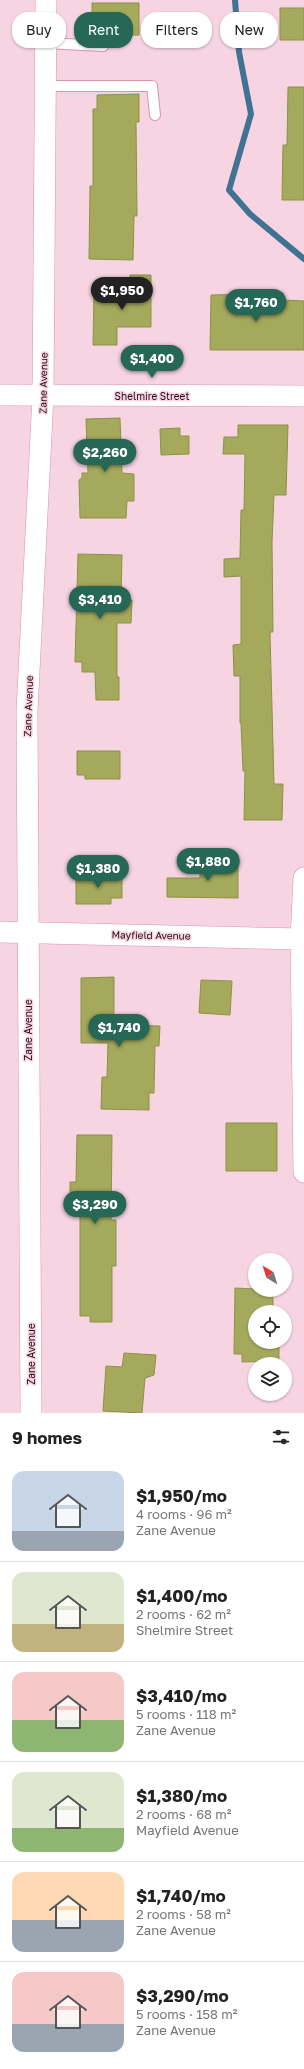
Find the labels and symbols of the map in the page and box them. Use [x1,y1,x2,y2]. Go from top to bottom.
pin: $1,950 [89,277,155,311]
pin: $1,760 [223,289,289,323]
pin: $1,400 [119,345,185,379]
street label: Zane Avenue [36,352,50,414]
street label: Shelmire Street [115,390,189,402]
pin: $2,260 [72,439,138,473]
pin: $3,410 [67,586,133,620]
street label: Zane Avenue [21,675,35,737]
pin: $1,880 [175,848,241,882]
pin: $1,380 [65,855,131,889]
street label: Mayfield Avenue [111,928,191,942]
street label: Zane Avenue [22,999,34,1061]
pin: $1,740 [86,1014,152,1048]
pin: $3,290 [62,1191,128,1225]
north arrow [248,1253,292,1297]
street label: Zane Avenue [25,1323,37,1385]

